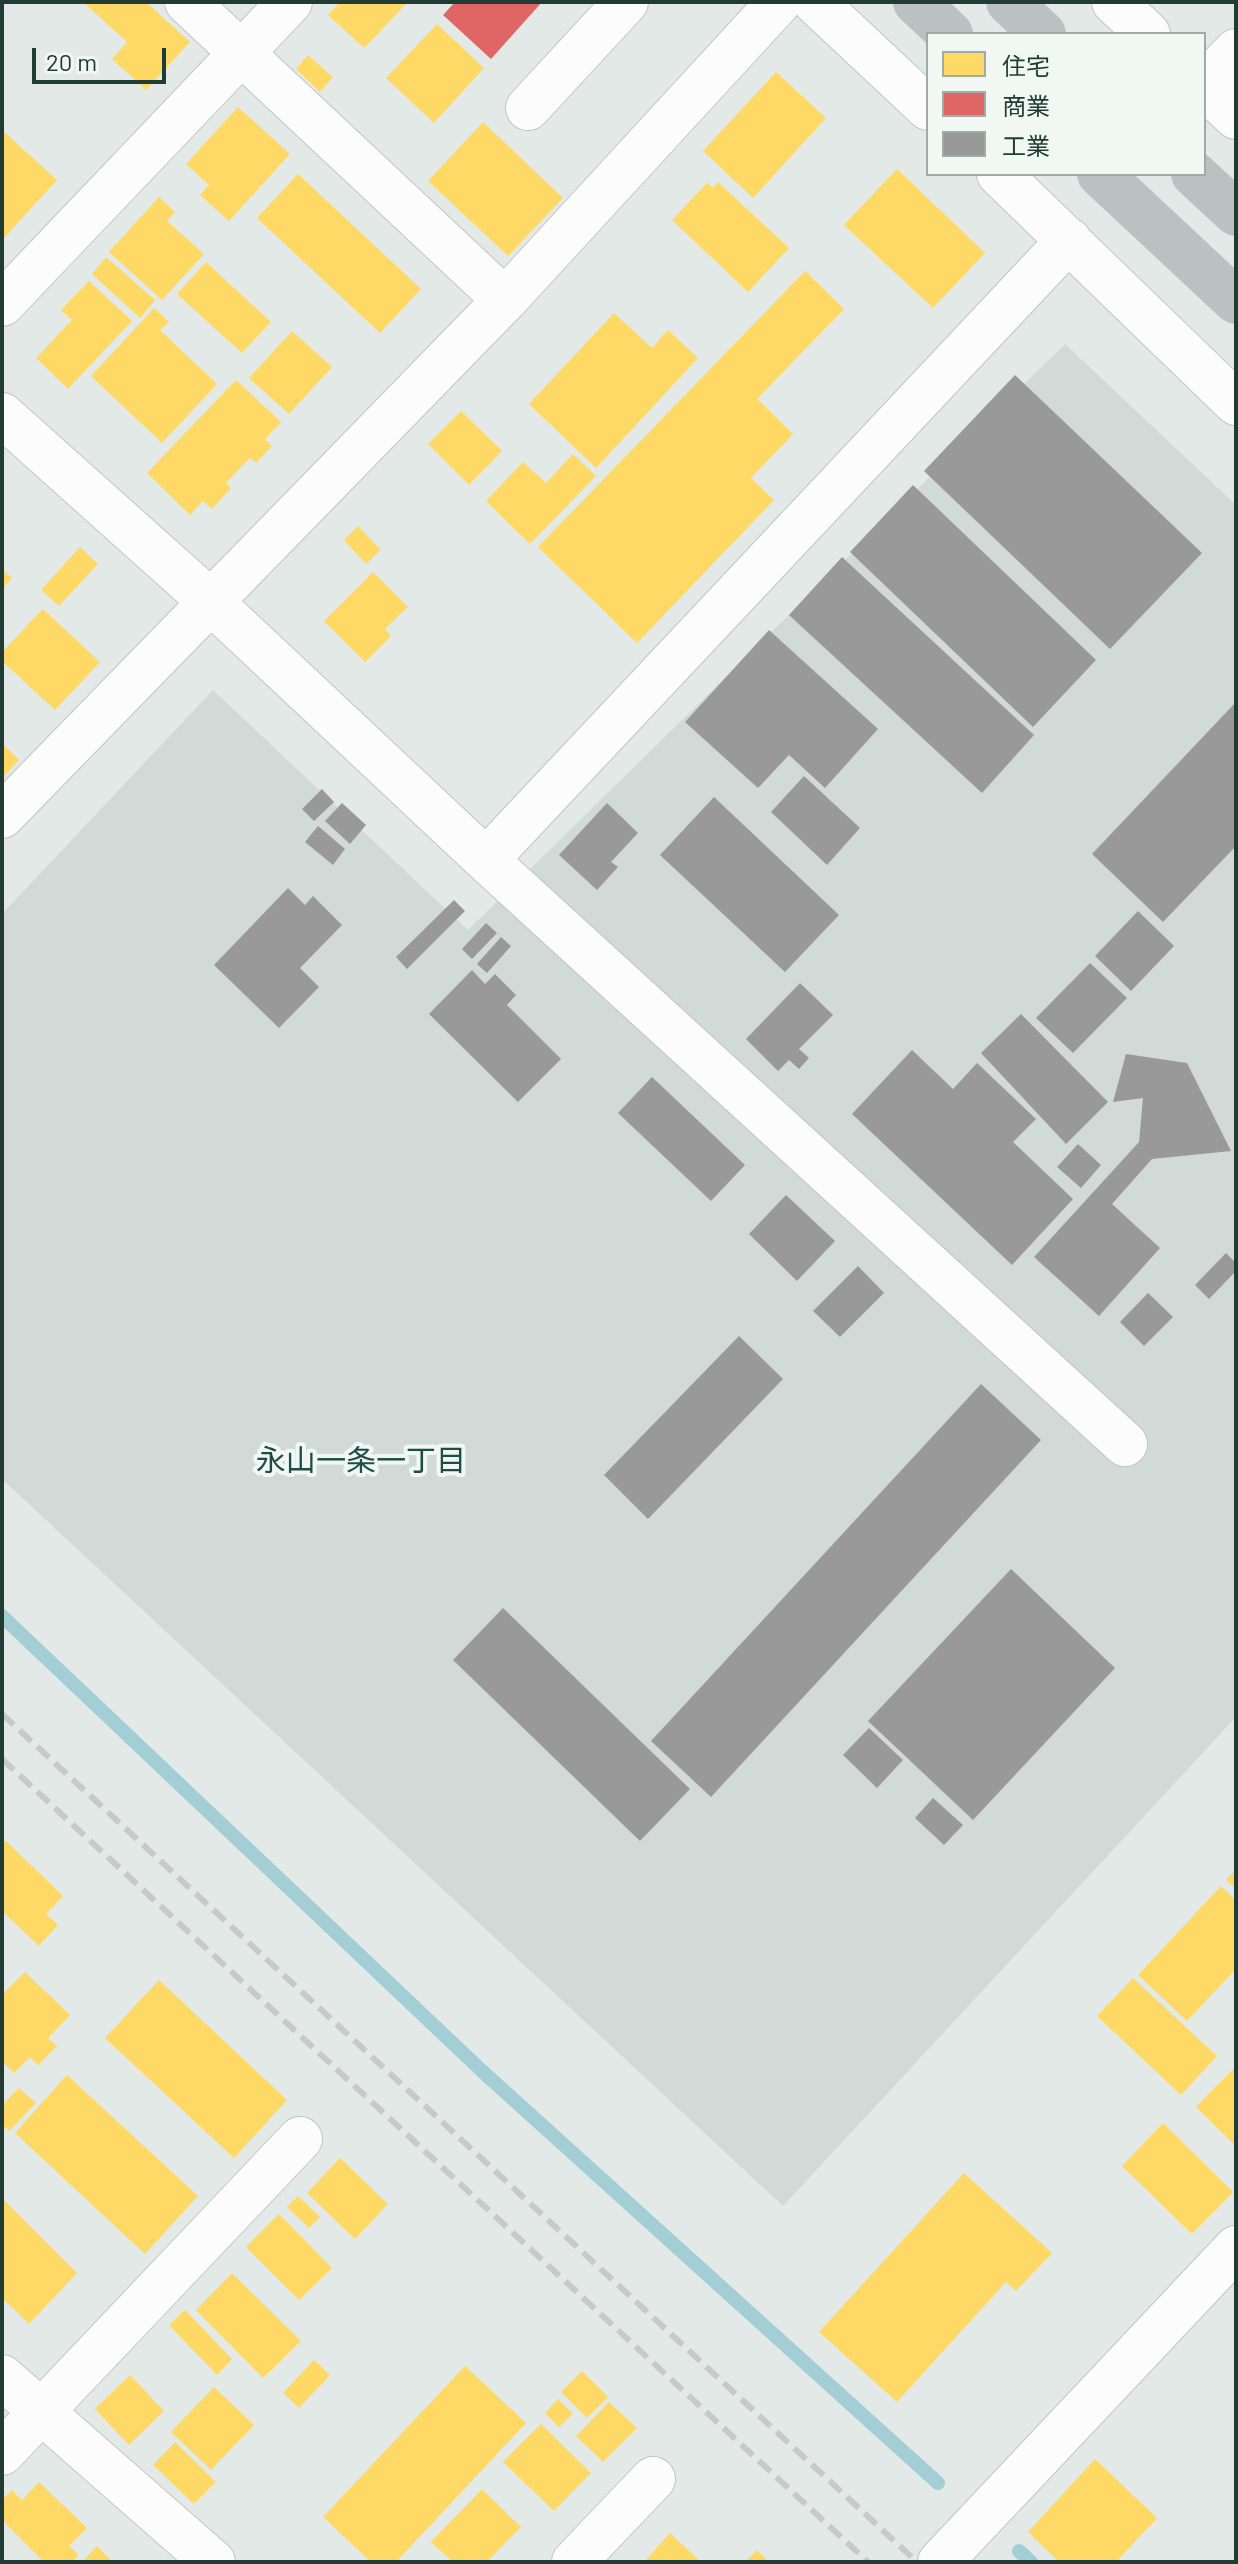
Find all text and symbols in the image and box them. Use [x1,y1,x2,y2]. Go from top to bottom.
scale bar [36,32,170,82]
legend [926,32,1206,176]
text: 20 m [46,47,97,76]
text: 住宅 [1002,51,1050,80]
text: 商業 [1002,91,1050,120]
text: 工業 [1002,131,1050,160]
district label: 永山一条一丁目 [256,1443,466,1479]

